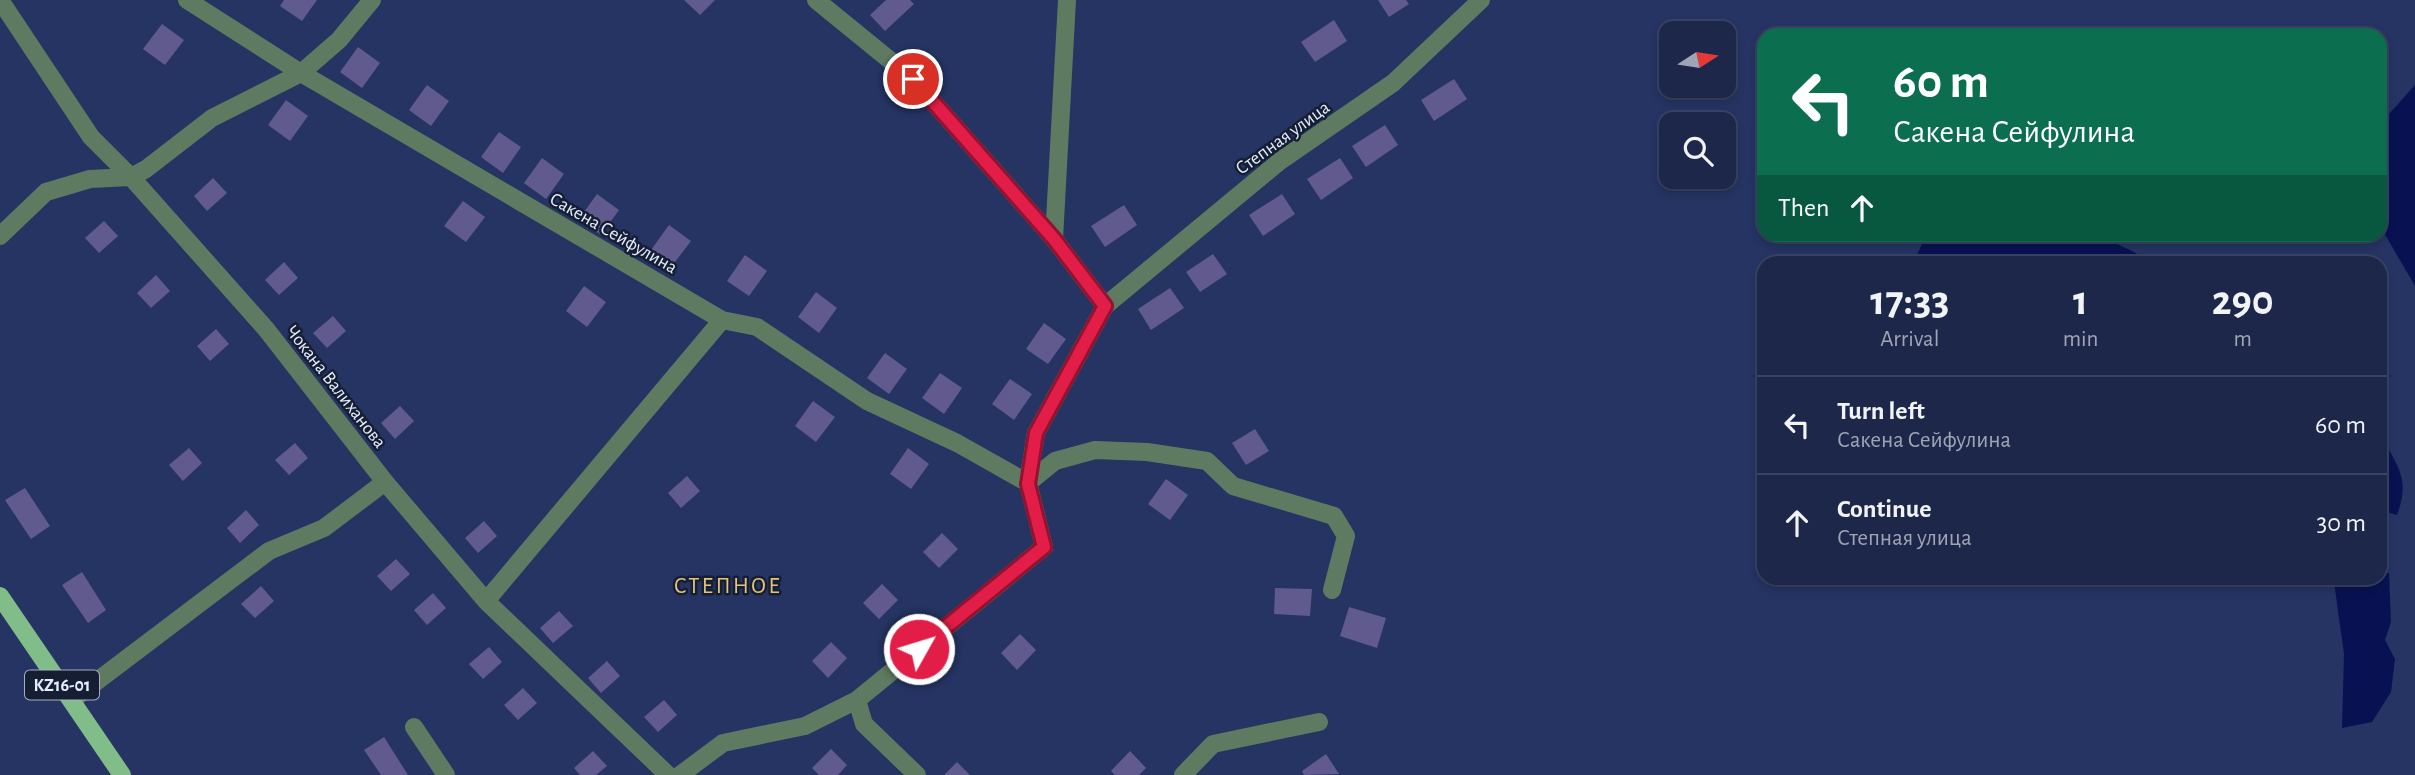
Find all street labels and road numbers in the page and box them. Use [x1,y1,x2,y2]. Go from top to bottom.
street label: Степная улица [1232,98,1334,179]
street label: Сакена Сейфулина [546,189,680,278]
street label: Чокана Валиханова [282,322,390,452]
road number: KZ16-01 [25,670,99,700]

